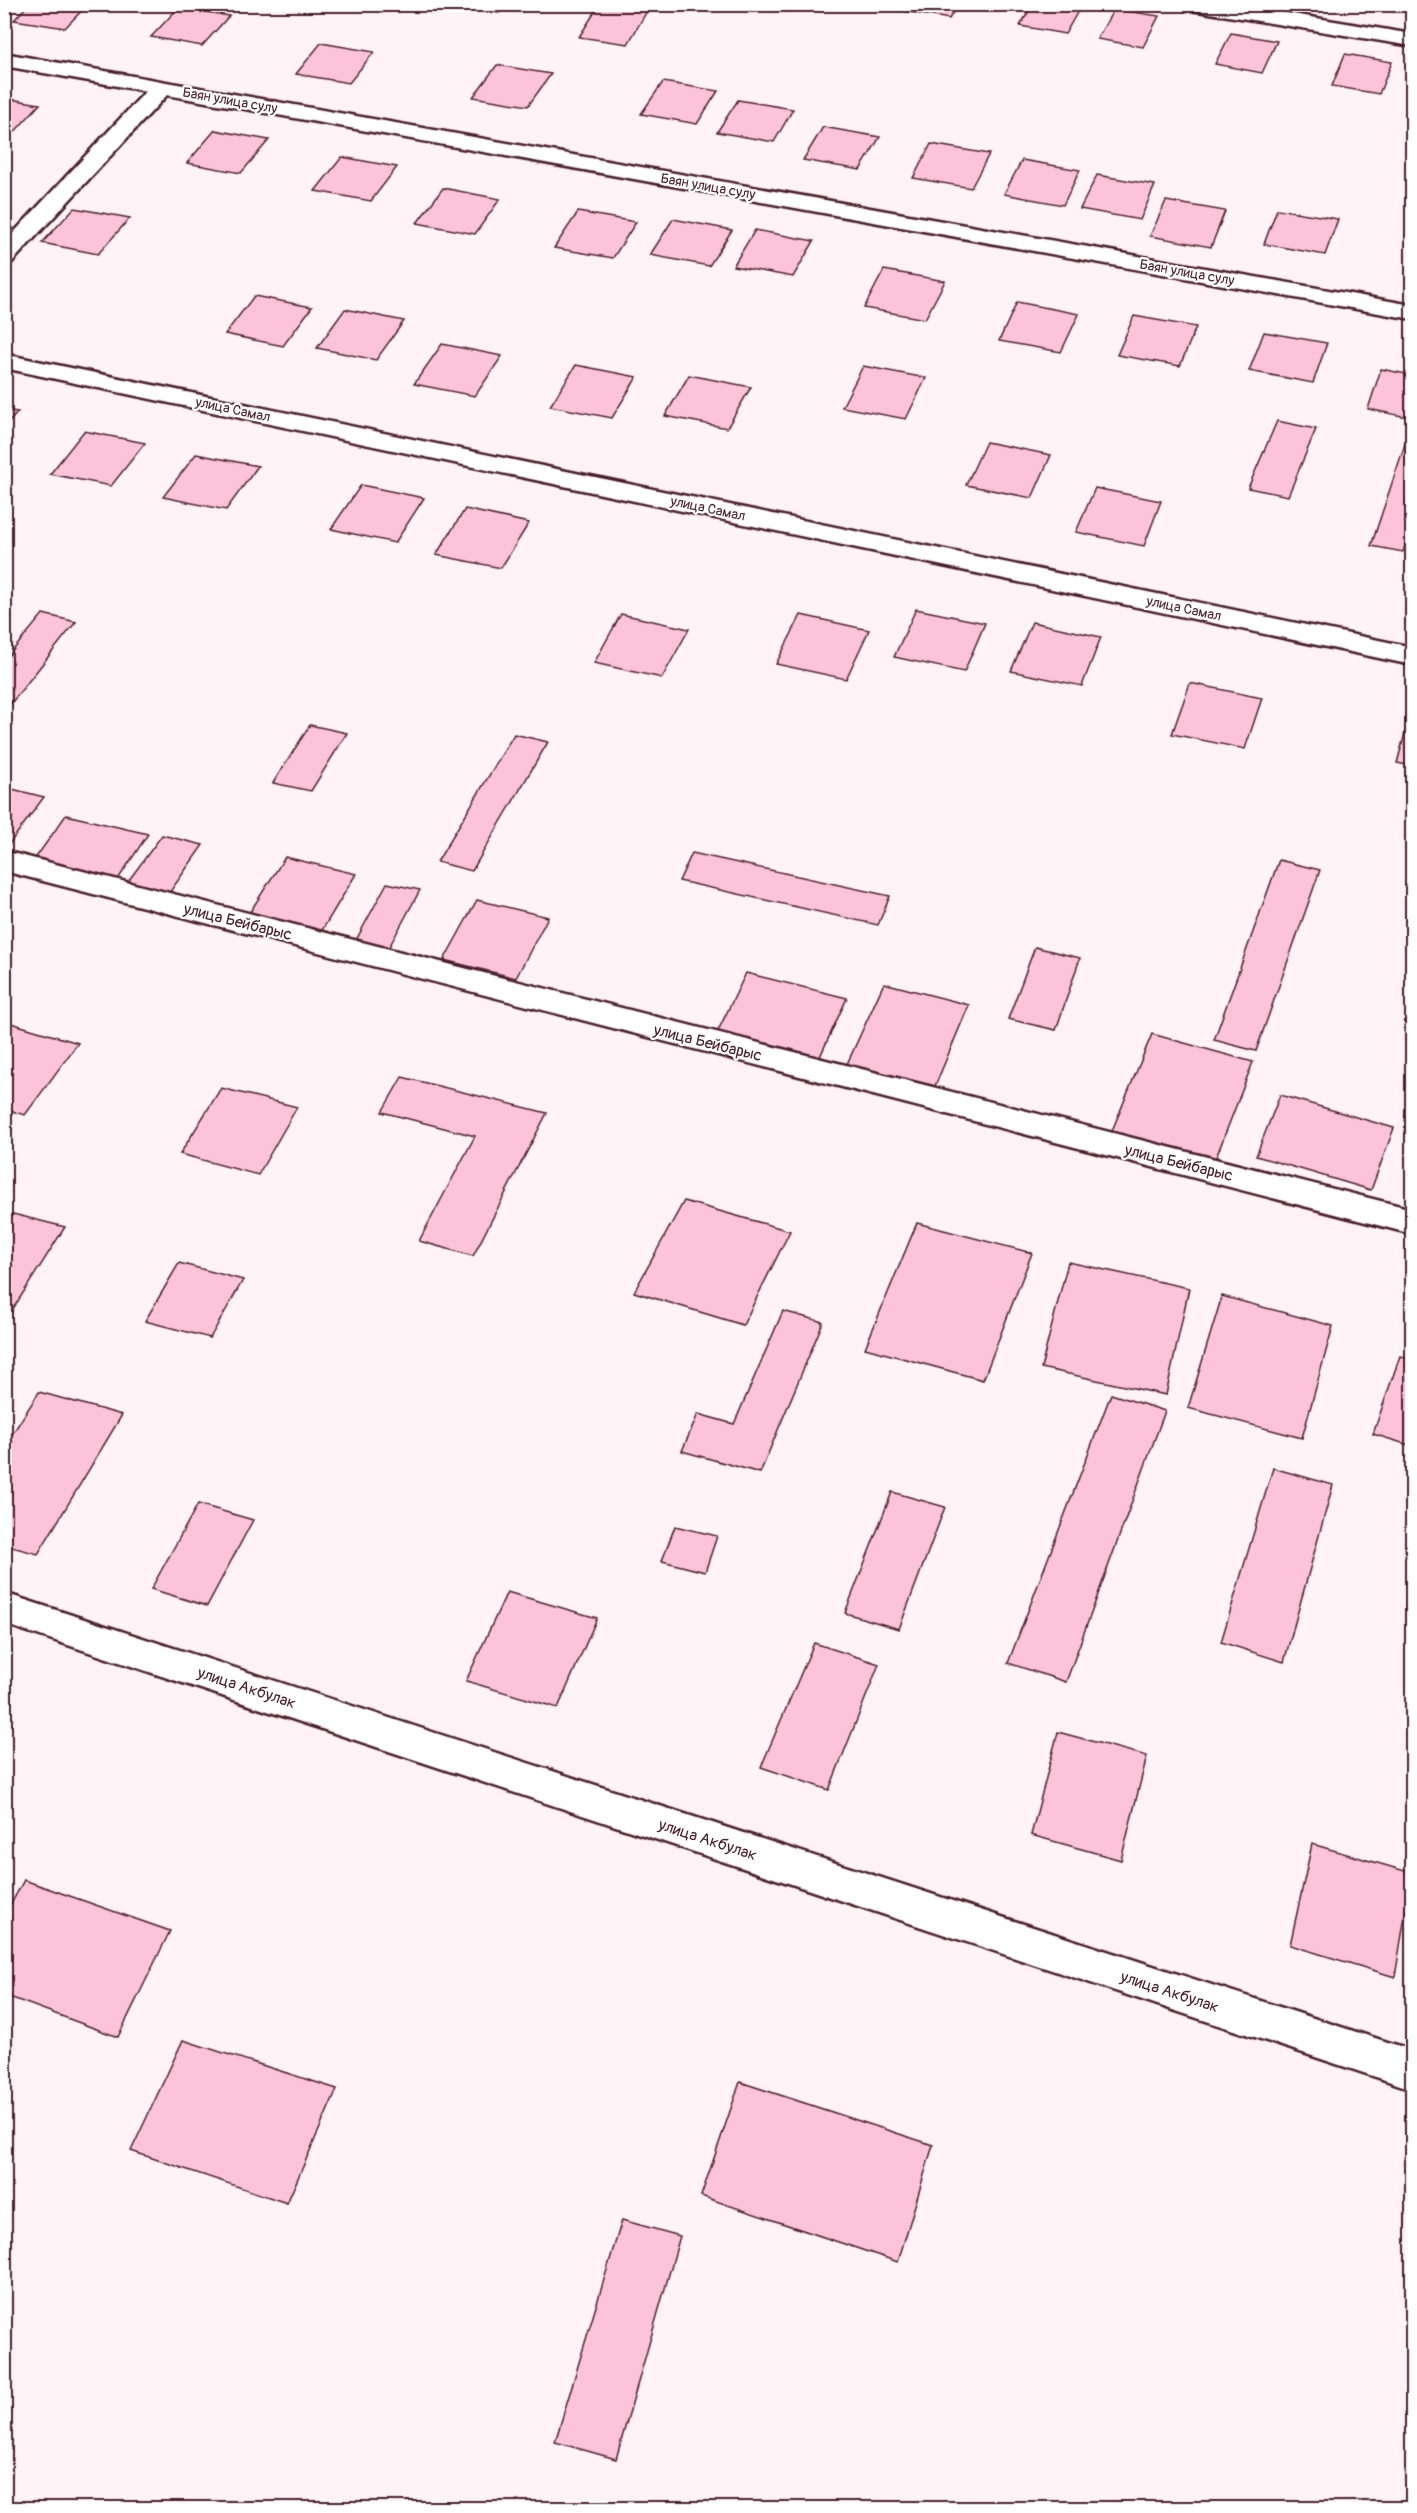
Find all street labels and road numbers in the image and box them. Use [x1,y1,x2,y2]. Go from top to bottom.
street label: Баян улица сулу [181,84,279,117]
street label: Баян улица сулу [659,170,757,203]
street label: Баян улица сулу [1138,256,1236,289]
street label: улица Самал [193,393,272,426]
street label: улица Самал [668,492,747,525]
street label: улица Самал [1144,592,1223,625]
street label: улица Бейбарыс [180,899,294,945]
street label: улица Бейбарыс [650,1020,764,1066]
street label: улица Бейбарыс [1121,1140,1235,1186]
street label: улица Акбулак [194,1662,298,1713]
street label: улица Акбулак [655,1814,759,1865]
street label: улица Акбулак [1117,1966,1221,2017]

